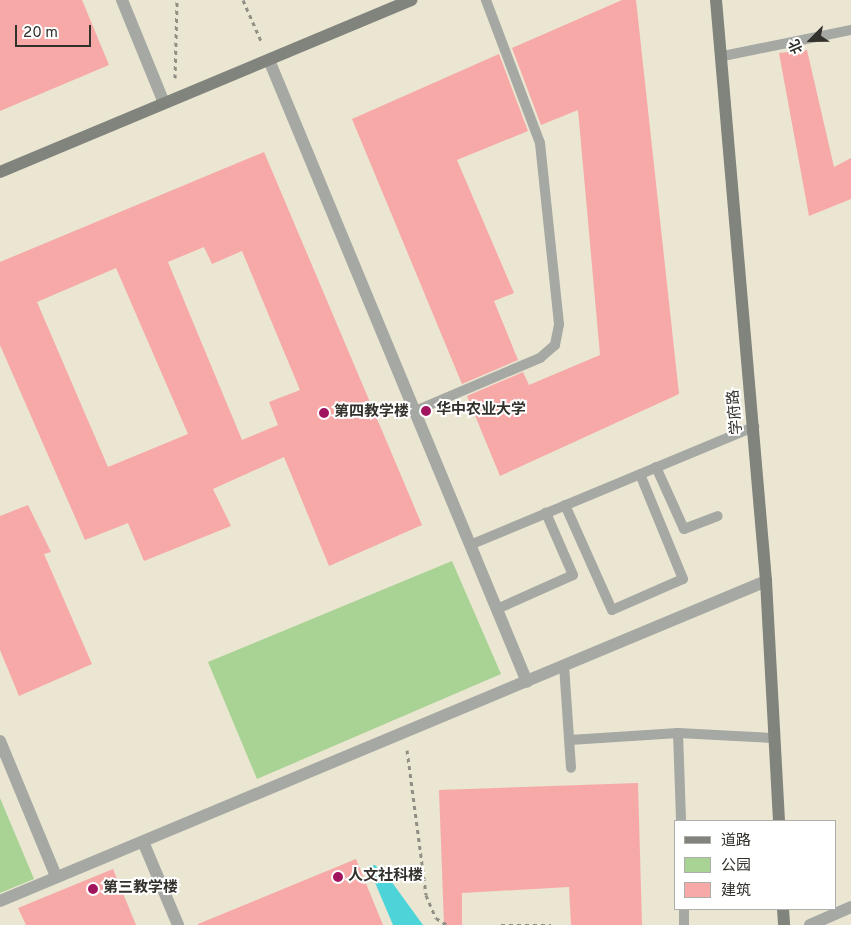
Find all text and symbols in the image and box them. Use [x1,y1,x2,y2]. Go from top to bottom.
scale bar [18,15,94,47]
north arrow [786,15,836,65]
text: 20 m [23,24,58,43]
text: 北 [786,36,807,56]
street label: 学府路 [725,389,747,435]
place label: 华中农业大学 [436,402,526,420]
place label: 第四教学楼 [334,404,409,422]
marker: 华中农业大学 [420,405,432,417]
marker: 第四教学楼 [318,407,330,419]
legend [674,820,836,910]
text: 道路 [721,832,751,851]
text: 公园 [721,857,751,876]
place label: 人文社科楼 [348,868,423,886]
marker: 人文社科楼 [332,871,344,883]
place label: 第三教学楼 [103,880,178,898]
text: 建筑 [721,882,751,901]
marker: 第三教学楼 [87,883,99,895]

